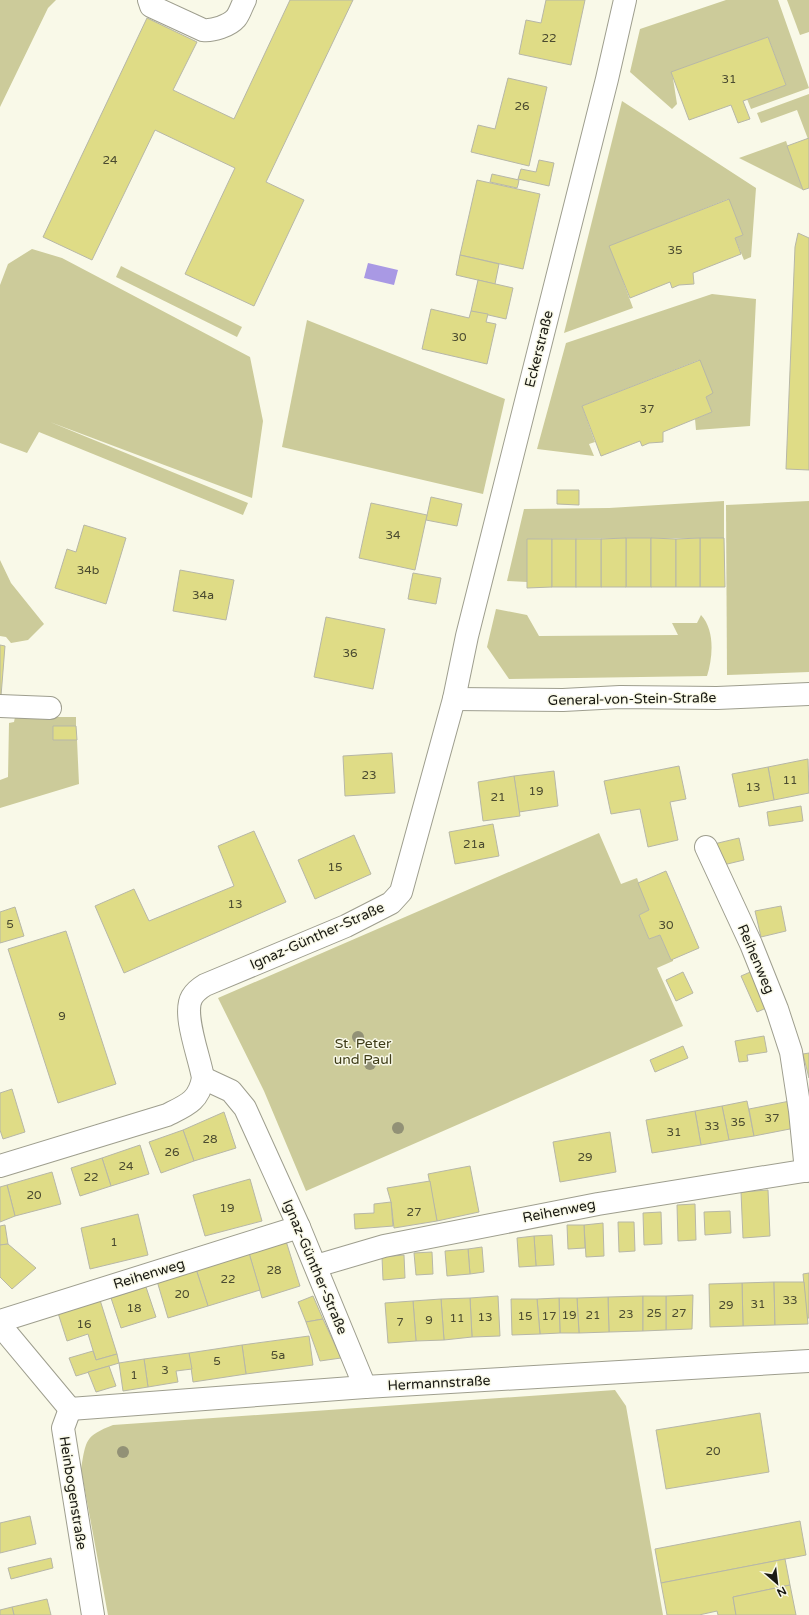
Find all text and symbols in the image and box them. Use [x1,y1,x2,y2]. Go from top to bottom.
house number: 22 [541,31,557,45]
house number: 31 [721,72,737,86]
house number: 26 [514,99,530,113]
house number: 24 [102,153,118,167]
house number: 35 [667,243,683,257]
street label: Eckerstraße [521,309,557,389]
house number: 30 [451,330,467,344]
house number: 37 [639,402,655,416]
house number: 34 [385,528,401,542]
house number: 34b [77,563,99,577]
house number: 34a [192,588,214,602]
house number: 36 [342,646,358,660]
street label: General-von-Stein-Straße [548,689,716,709]
house number: 23 [361,768,377,782]
house number: 11 [782,773,798,787]
house number: 13 [745,780,761,794]
house number: 19 [528,784,544,798]
house number: 21 [490,790,506,804]
house number: 21a [463,837,485,851]
house number: 15 [327,860,343,874]
house number: 13 [227,897,243,911]
street label: Ignaz-Günther-Straße [247,899,387,973]
house number: 5 [6,917,14,931]
house number: 30 [658,918,674,932]
street label: Reihenweg [734,922,778,996]
house number: 9 [58,1009,66,1023]
park label: St. Peter und Paul [334,1035,392,1068]
house number: 37 [764,1111,780,1125]
house number: 35 [730,1115,746,1129]
house number: 33 [704,1119,720,1133]
house number: 31 [666,1125,682,1139]
house number: 28 [202,1132,218,1146]
house number: 26 [164,1145,180,1159]
house number: 29 [577,1150,593,1164]
house number: 24 [118,1159,134,1173]
house number: 22 [83,1170,99,1184]
house number: 20 [26,1188,42,1202]
street label: Reihenweg [521,1196,597,1226]
street label: Ignaz-Günther-Straße [279,1197,351,1337]
house number: 19 [219,1201,235,1215]
house number: 27 [406,1205,422,1219]
house number: 1 [110,1235,118,1249]
street label: Reihenweg [111,1255,187,1293]
house number: 28 [266,1263,282,1277]
house number: 22 [220,1272,236,1286]
house number: 20 [174,1287,190,1301]
house number: 33 [782,1293,798,1307]
house number: 31 [750,1297,766,1311]
house number: 29 [718,1298,734,1312]
house number: 18 [126,1301,142,1315]
house number: 25 [646,1306,662,1320]
house number: 27 [671,1306,687,1320]
house number: 23 [618,1307,634,1321]
house number: 19 [561,1308,577,1322]
house number: 21 [585,1308,601,1322]
house number: 15 [517,1309,533,1323]
house number: 17 [541,1309,557,1323]
house number: 13 [477,1310,493,1324]
house number: 11 [449,1311,465,1325]
house number: 9 [425,1313,433,1327]
house number: 7 [396,1315,404,1329]
house number: 16 [76,1317,92,1331]
house number: 5a [271,1348,285,1362]
house number: 5 [213,1354,221,1368]
house number: 3 [161,1363,169,1377]
house number: 1 [130,1368,138,1382]
street label: Hermannstraße [387,1372,491,1394]
street label: Heinbogenstraße [56,1435,90,1551]
house number: 20 [705,1444,721,1458]
north arrow [757,1563,797,1603]
text: N [775,1584,788,1599]

